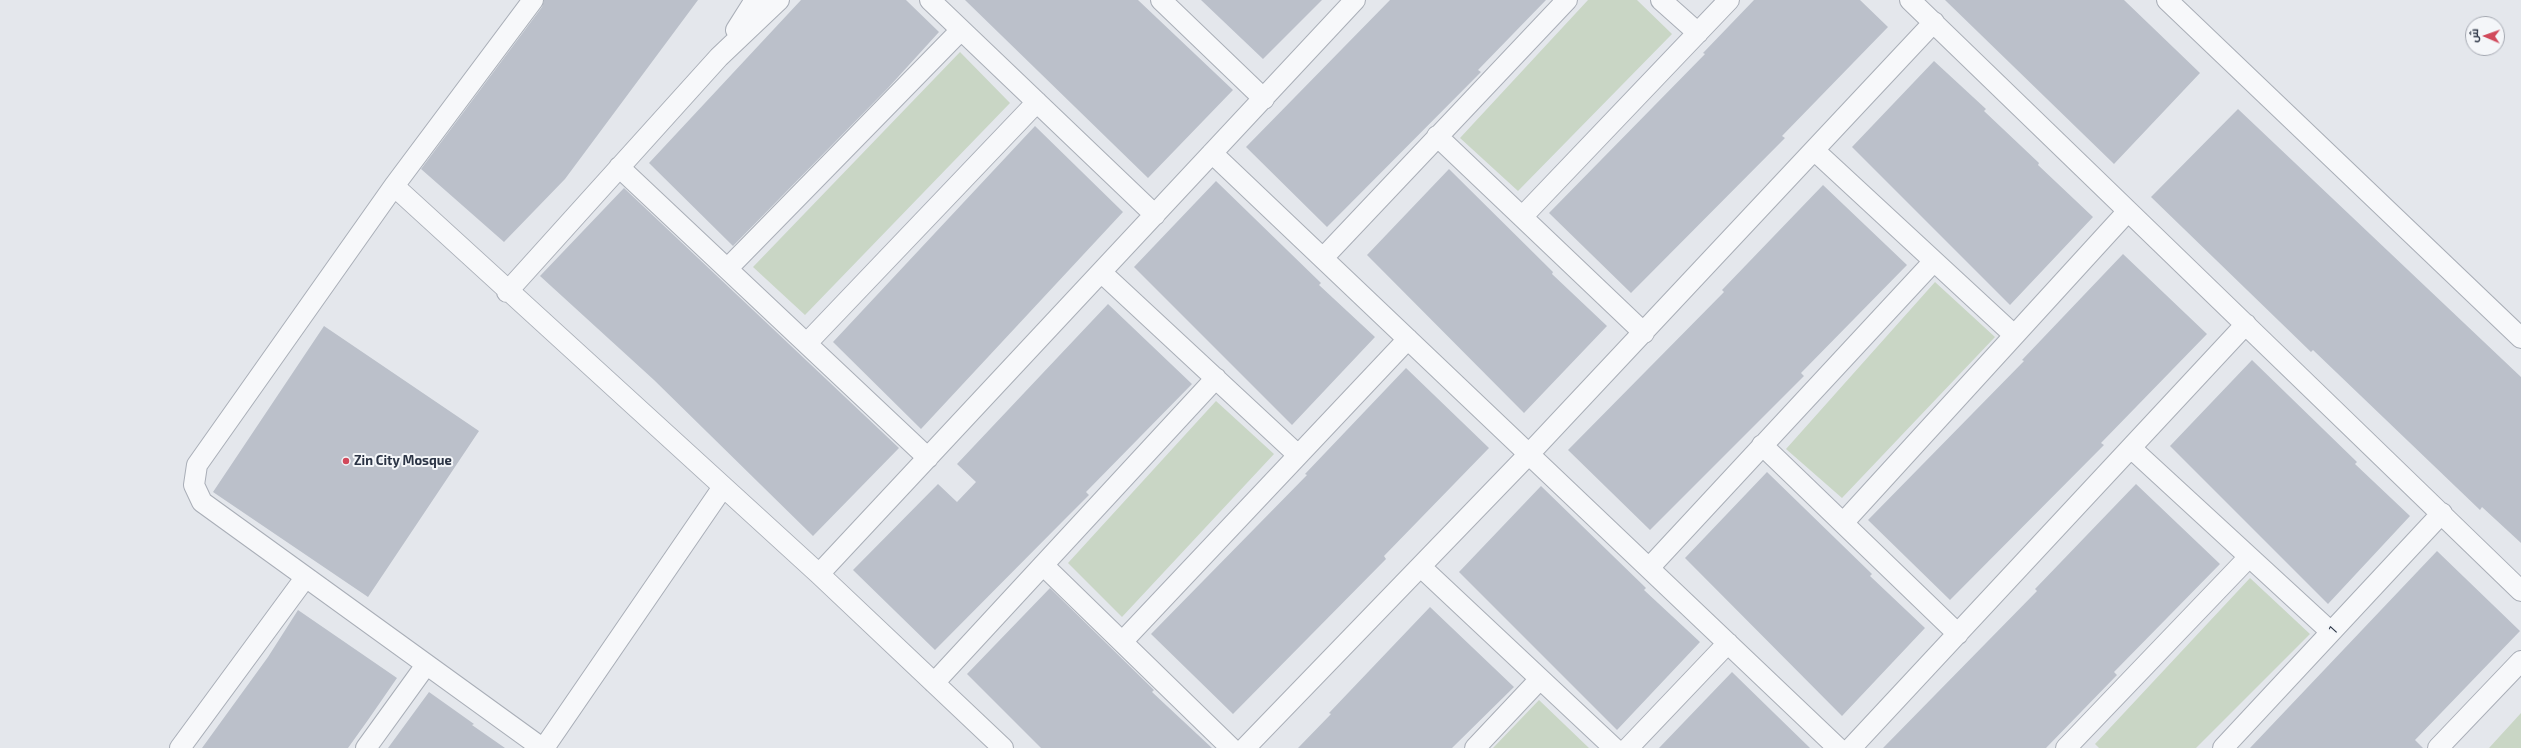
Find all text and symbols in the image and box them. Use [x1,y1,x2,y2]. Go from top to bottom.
north arrow [2465,16,2505,56]
text: ش [2467,28,2480,43]
place label: Zin City Mosque [354,453,452,469]
marker: Zin City Mosque [341,456,351,466]
street label: 1 [2326,623,2340,637]

